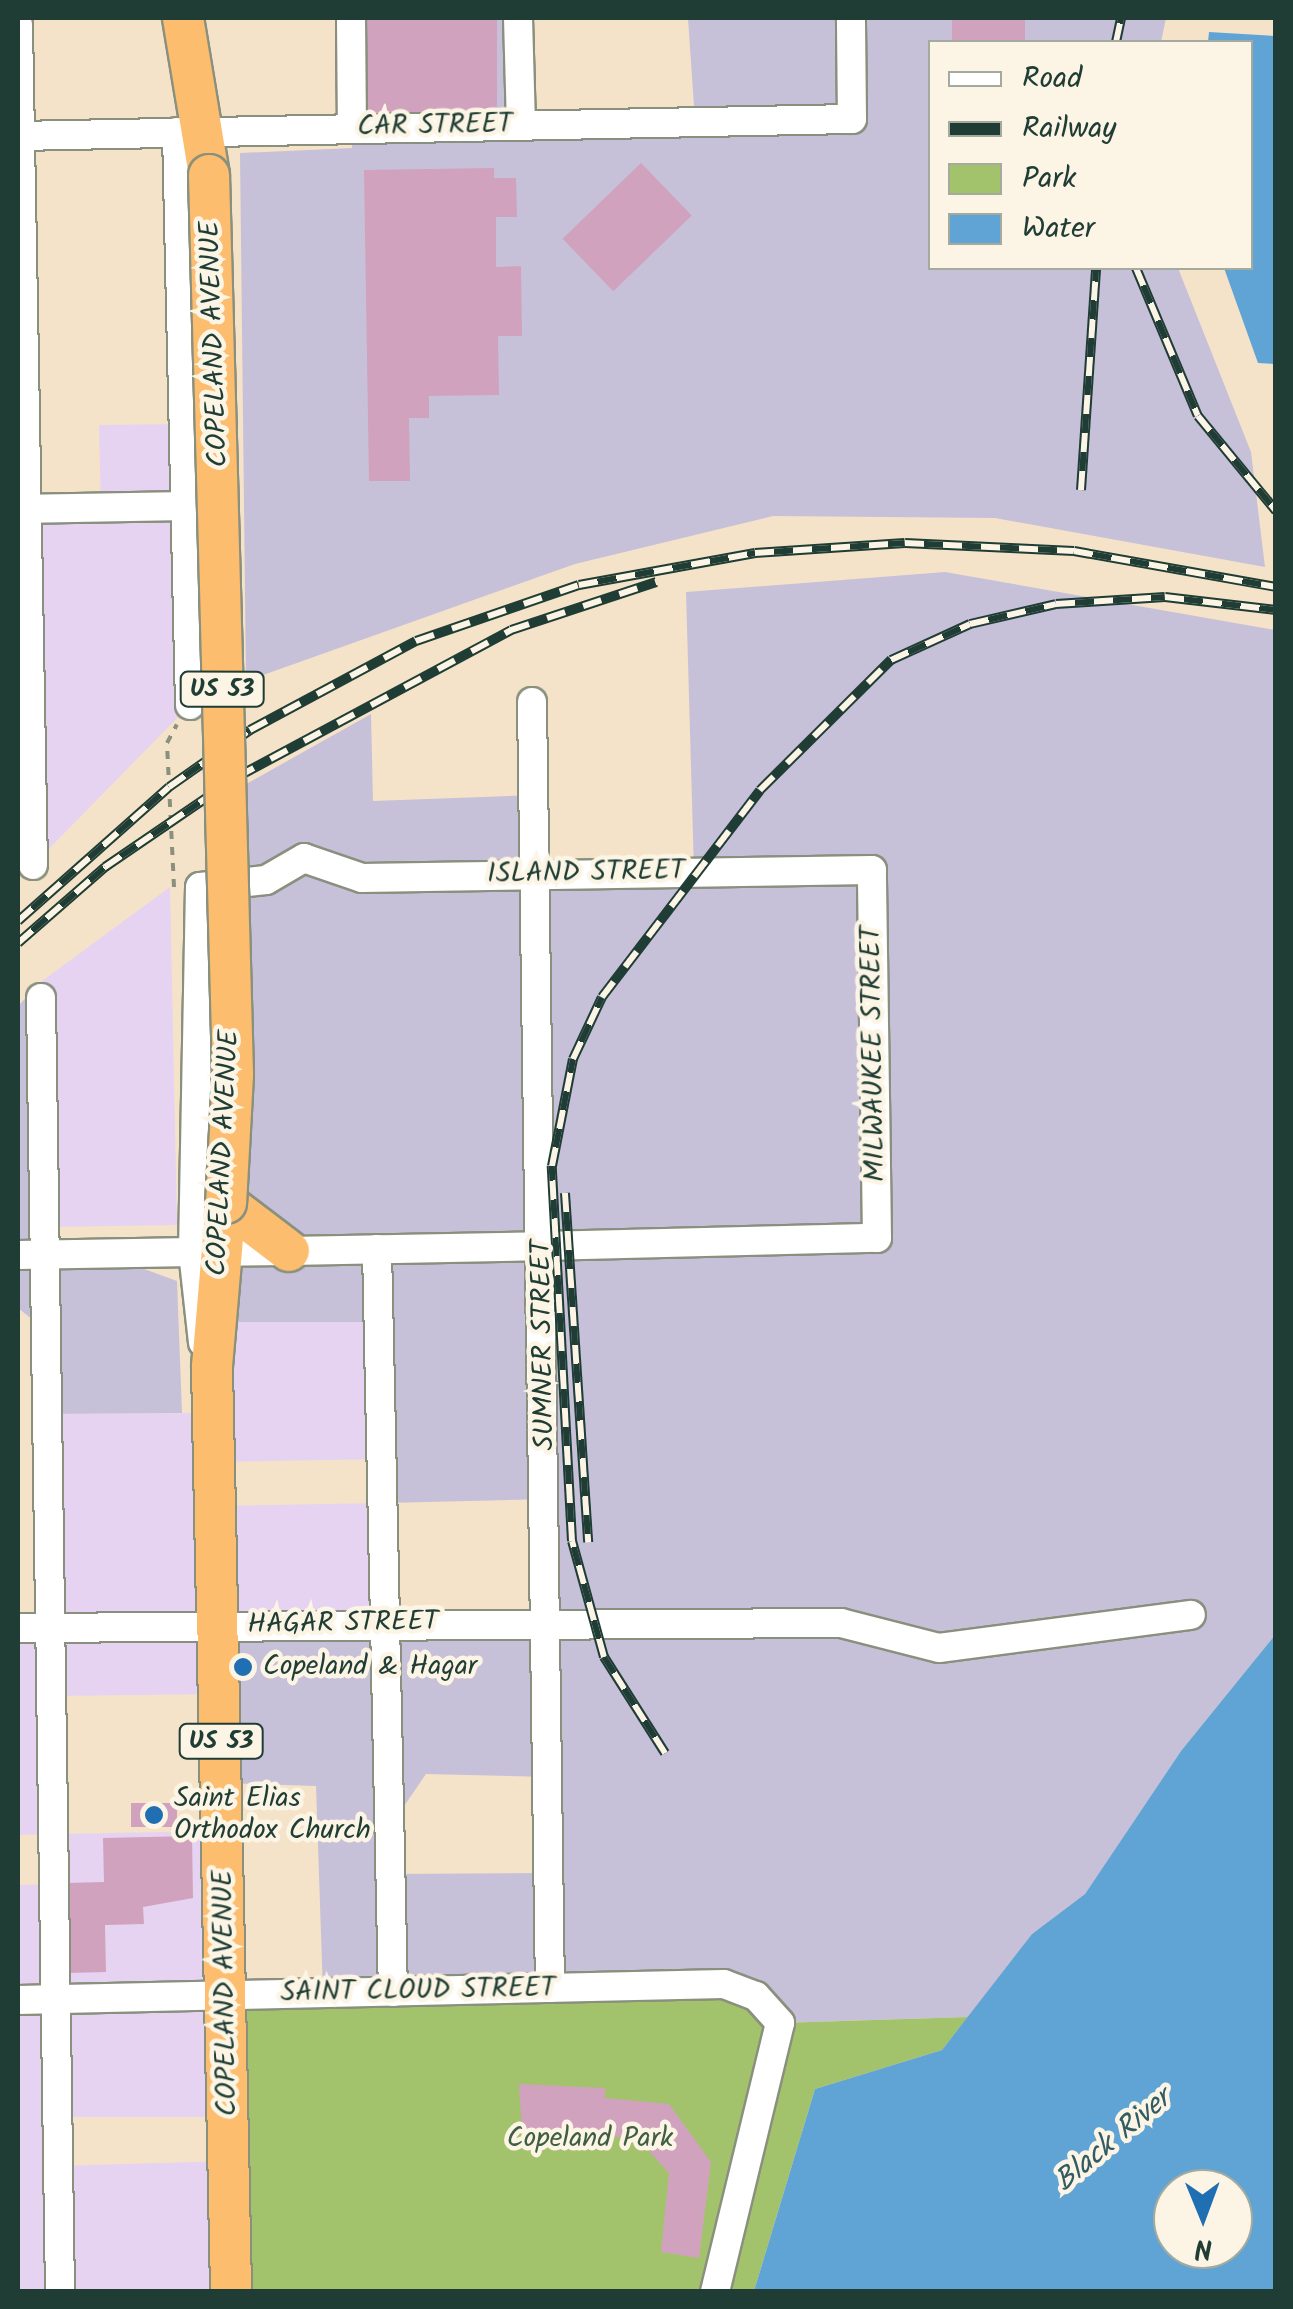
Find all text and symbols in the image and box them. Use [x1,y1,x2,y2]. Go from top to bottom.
legend [928,40,1253,270]
text: Road [1022,55,1082,103]
text: Railway [1022,105,1116,153]
street label: CAR STREET [357,108,513,144]
text: Park [1022,155,1076,203]
text: Water [1022,205,1095,253]
street label: COPELAND AVENUE [194,220,236,468]
road number: US 53 [180,669,264,709]
street label: ISLAND STREET [487,854,685,892]
street label: MILWAUKEE STREET [855,926,893,1182]
street label: COPELAND AVENUE [201,1029,247,1277]
street label: SUMNER STREET [525,1239,563,1451]
street label: HAGAR STREET [247,1606,439,1642]
place label: Copeland & Hagar [263,1650,477,1684]
marker: Copeland & Hagar [232,1656,254,1678]
road number: US 53 [178,1721,264,1761]
place label: Saint Elias Orthodox Church [174,1782,371,1848]
marker: Saint Elias Orthodox Church [143,1804,165,1826]
street label: COPELAND AVENUE [207,1869,245,2117]
street label: SAINT CLOUD STREET [280,1972,556,2010]
water label: Black River [1048,2082,1178,2200]
park label: Copeland Park [507,2122,673,2156]
north arrow [1153,2169,1253,2269]
text: N [1194,2225,1213,2270]

